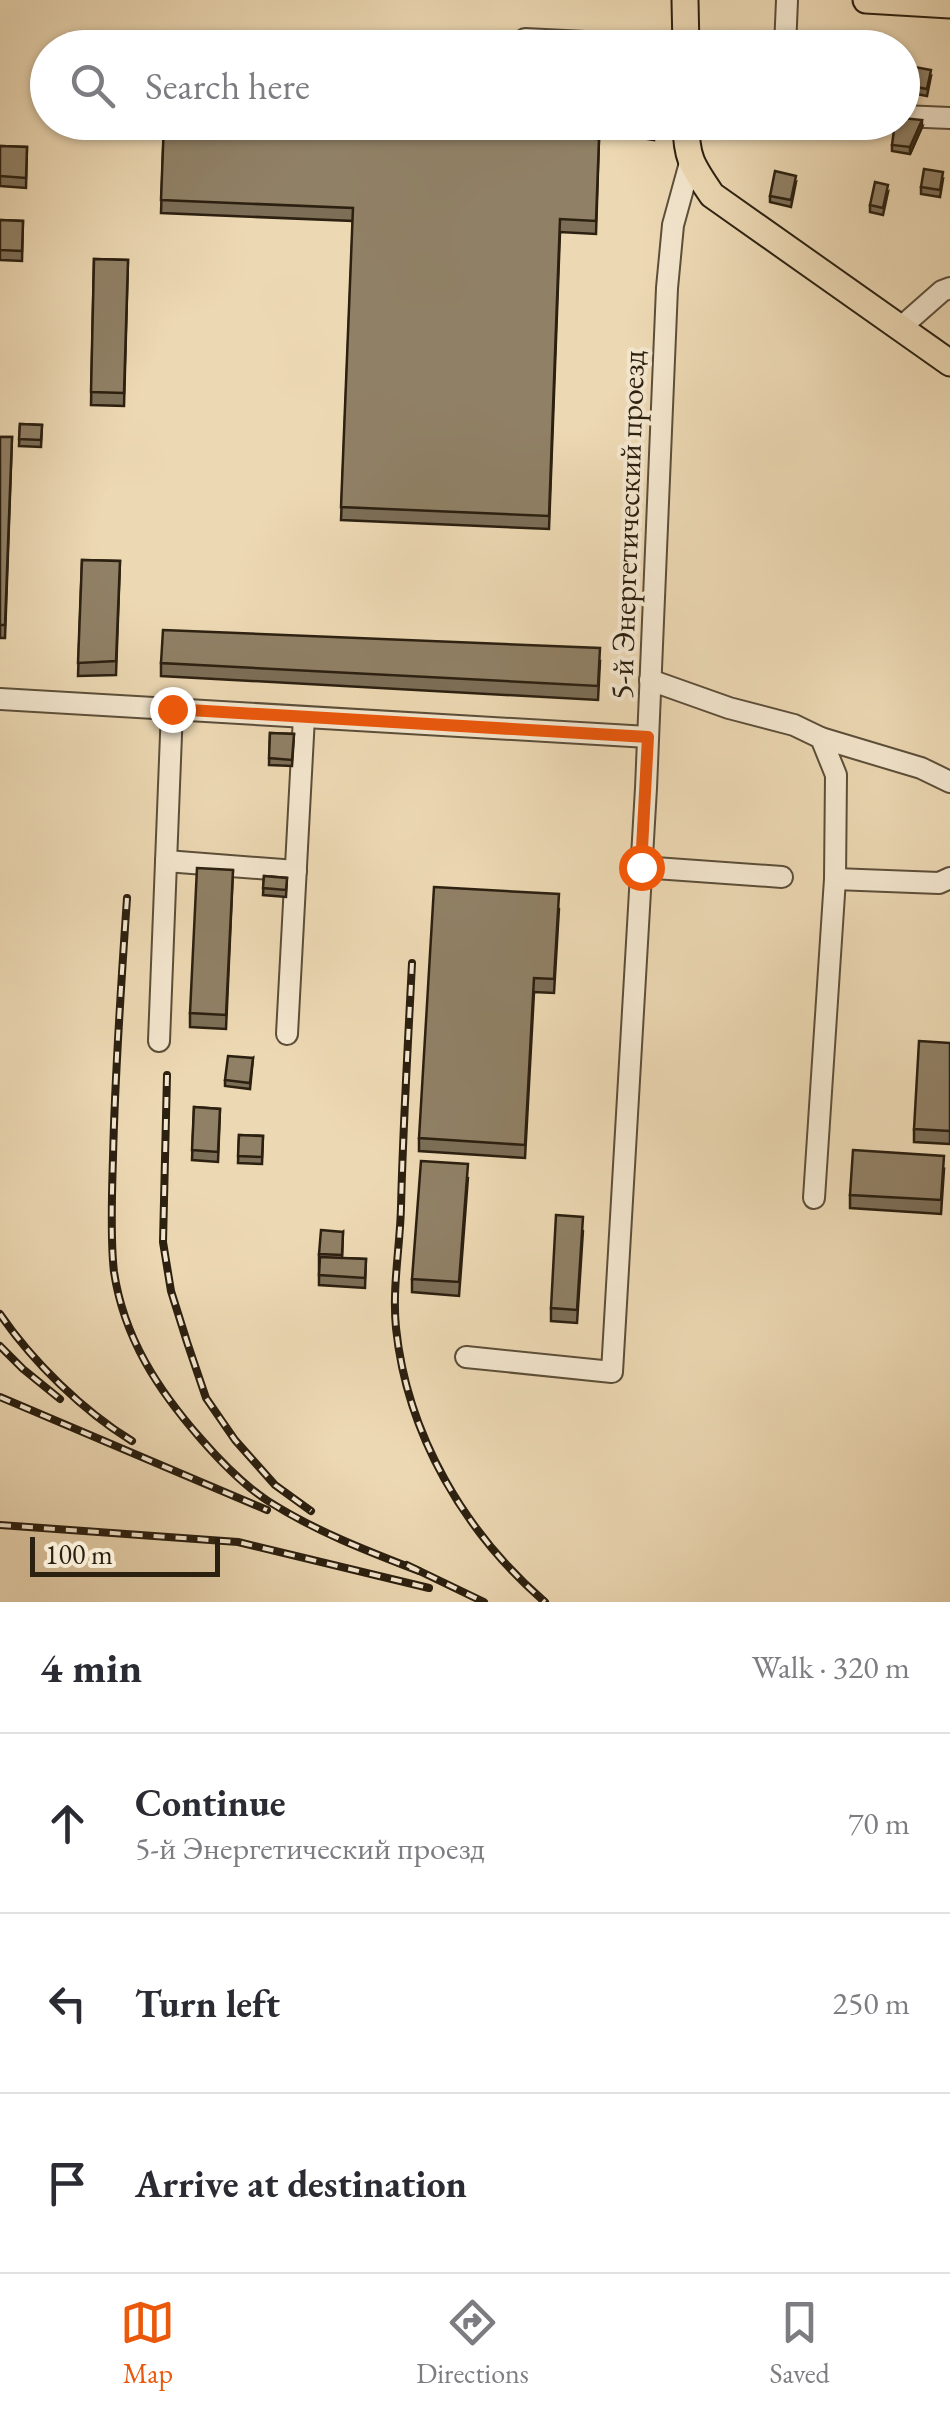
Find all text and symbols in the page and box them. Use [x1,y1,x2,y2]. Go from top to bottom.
search box [30,30,920,140]
icon: search [65,58,120,113]
text: Search here [145,61,310,110]
street label: 5-й Энергетический проезд [600,349,654,700]
route end [150,687,196,733]
route start [619,845,665,891]
scale bar [30,1532,220,1576]
text: 100 m [45,1536,113,1572]
text: 4 min [40,1640,142,1695]
text: Walk · 320 m [752,1646,910,1688]
text: Continue [135,1778,286,1827]
icon: ahead [40,1796,95,1851]
text: 70 m [848,1802,910,1844]
text: 5-й Энергетический проезд [135,1827,485,1869]
icon: left [40,1976,95,2031]
text: Turn left [135,1979,280,2028]
text: 250 m [833,1982,910,2024]
icon: arrive [40,2156,95,2211]
text: Arrive at destination [135,2159,467,2208]
tab: Map [120,2295,175,2391]
tab: Directions [416,2295,529,2391]
tab: Saved [770,2295,830,2391]

